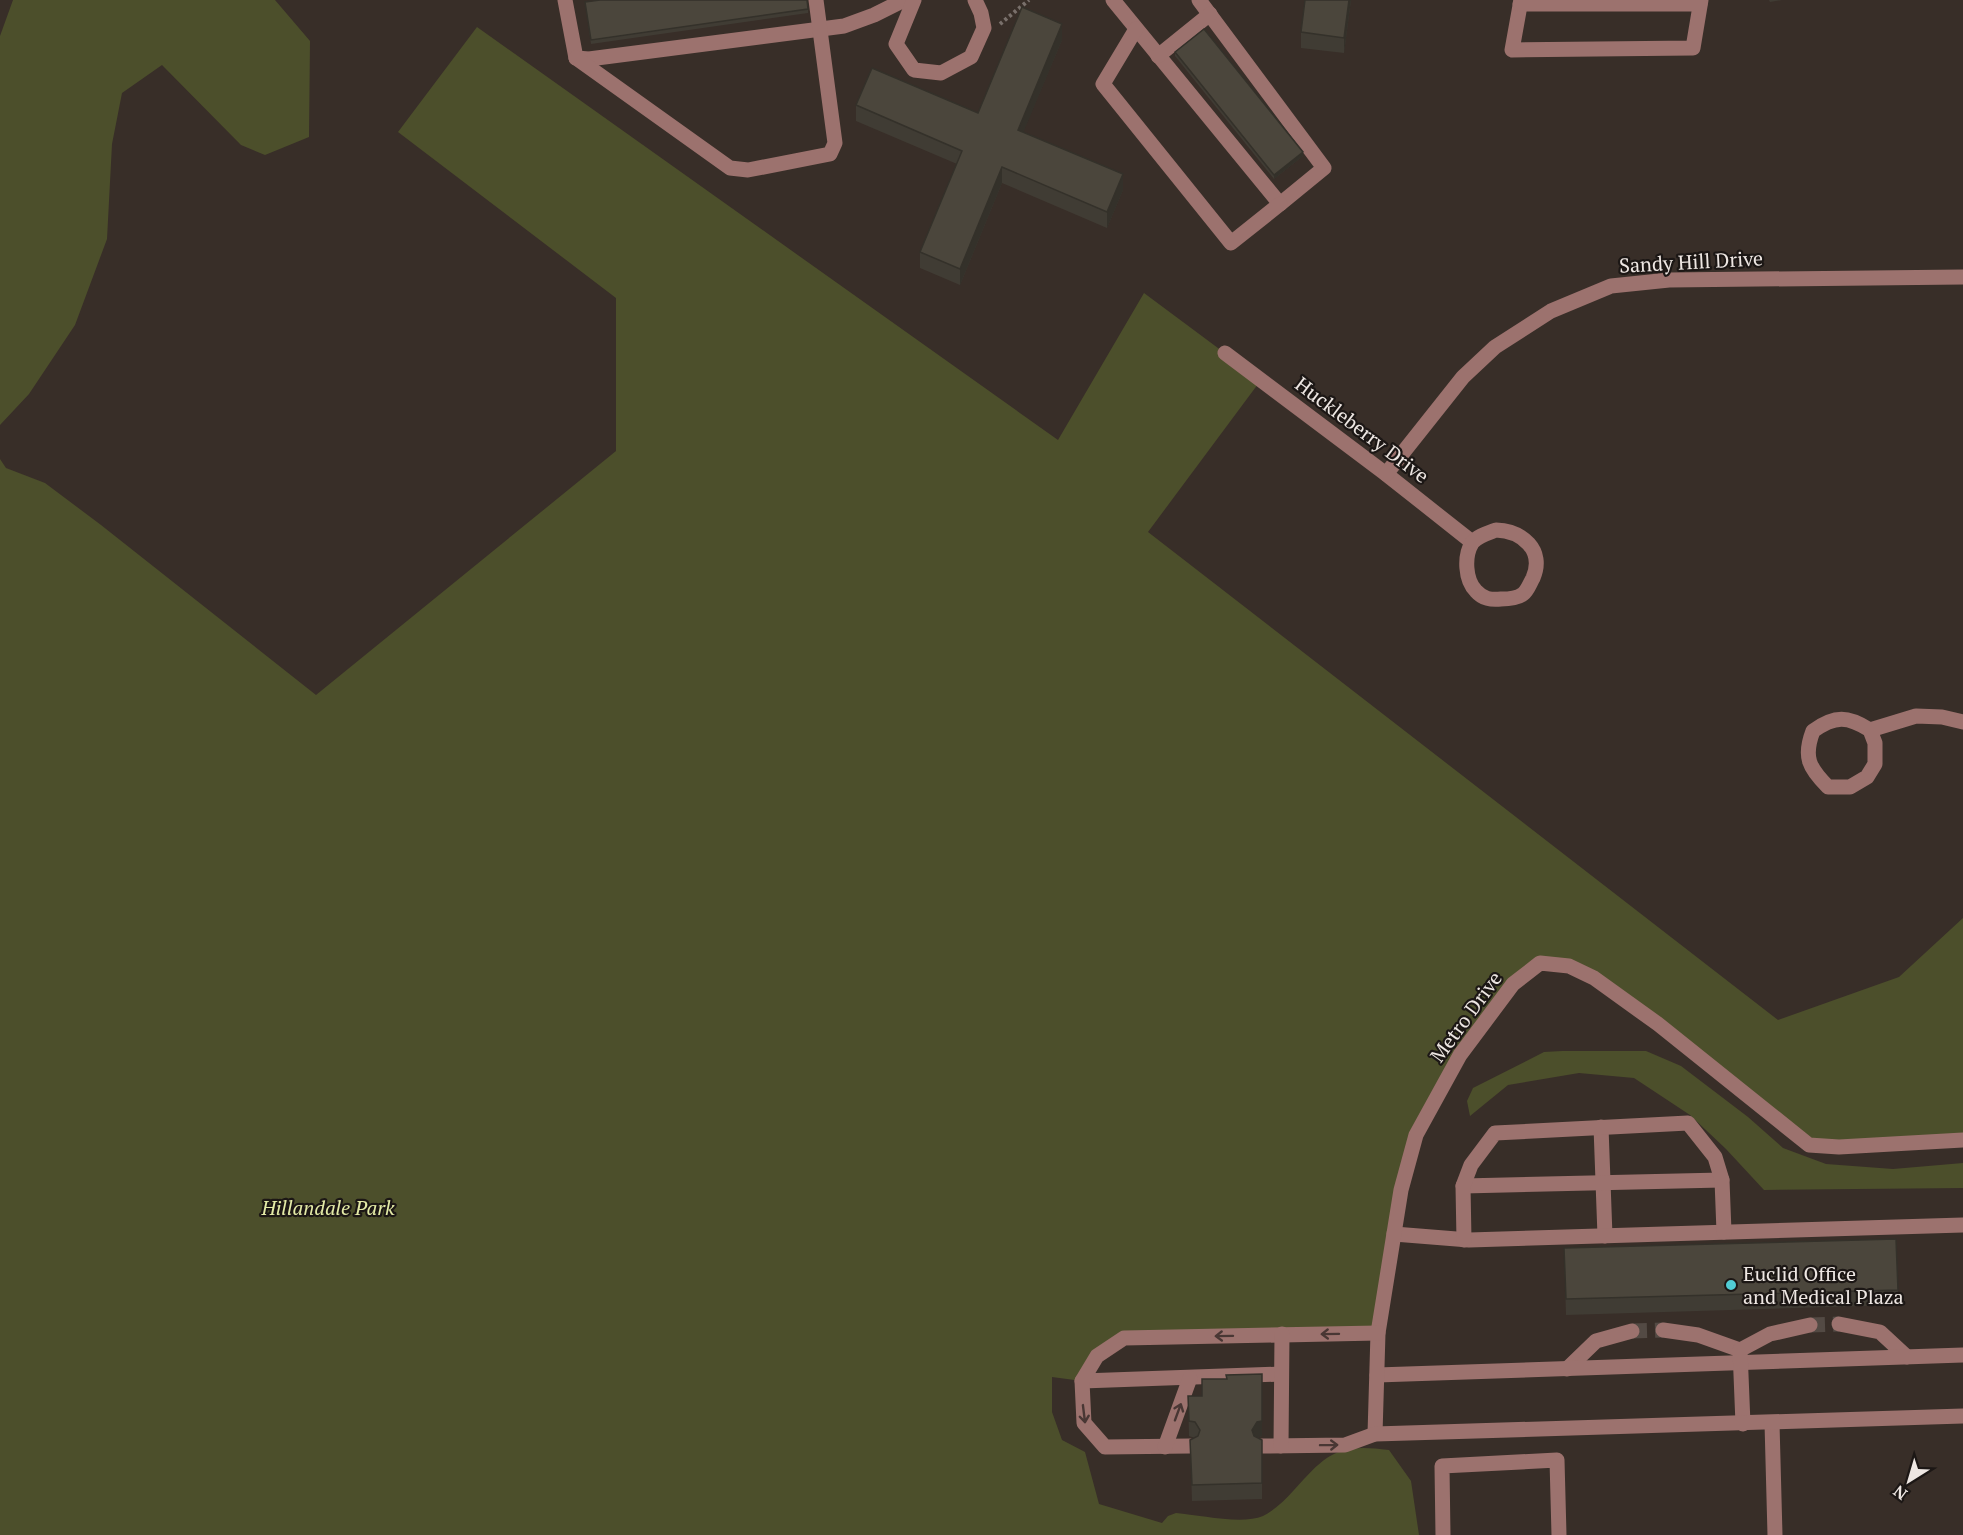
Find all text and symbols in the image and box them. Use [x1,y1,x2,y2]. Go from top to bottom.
street label: Sandy Hill Drive [1618,244,1764,279]
street label: Huckleberry Drive [1290,370,1435,489]
street label: Metro Drive [1423,966,1508,1068]
park label: Hillandale Park [260,1194,395,1221]
place label: Euclid Office and Medical Plaza [1743,1260,1904,1310]
marker: Euclid Office and Medical Plaza [1724,1278,1738,1292]
one-way arrow [1320,1328,1340,1339]
one-way arrow [1214,1330,1234,1341]
one-way arrow [1173,1403,1184,1422]
one-way arrow [1079,1404,1090,1424]
one-way arrow [1318,1439,1338,1451]
north arrow [1879,1451,1939,1511]
text: N [1889,1481,1911,1505]

